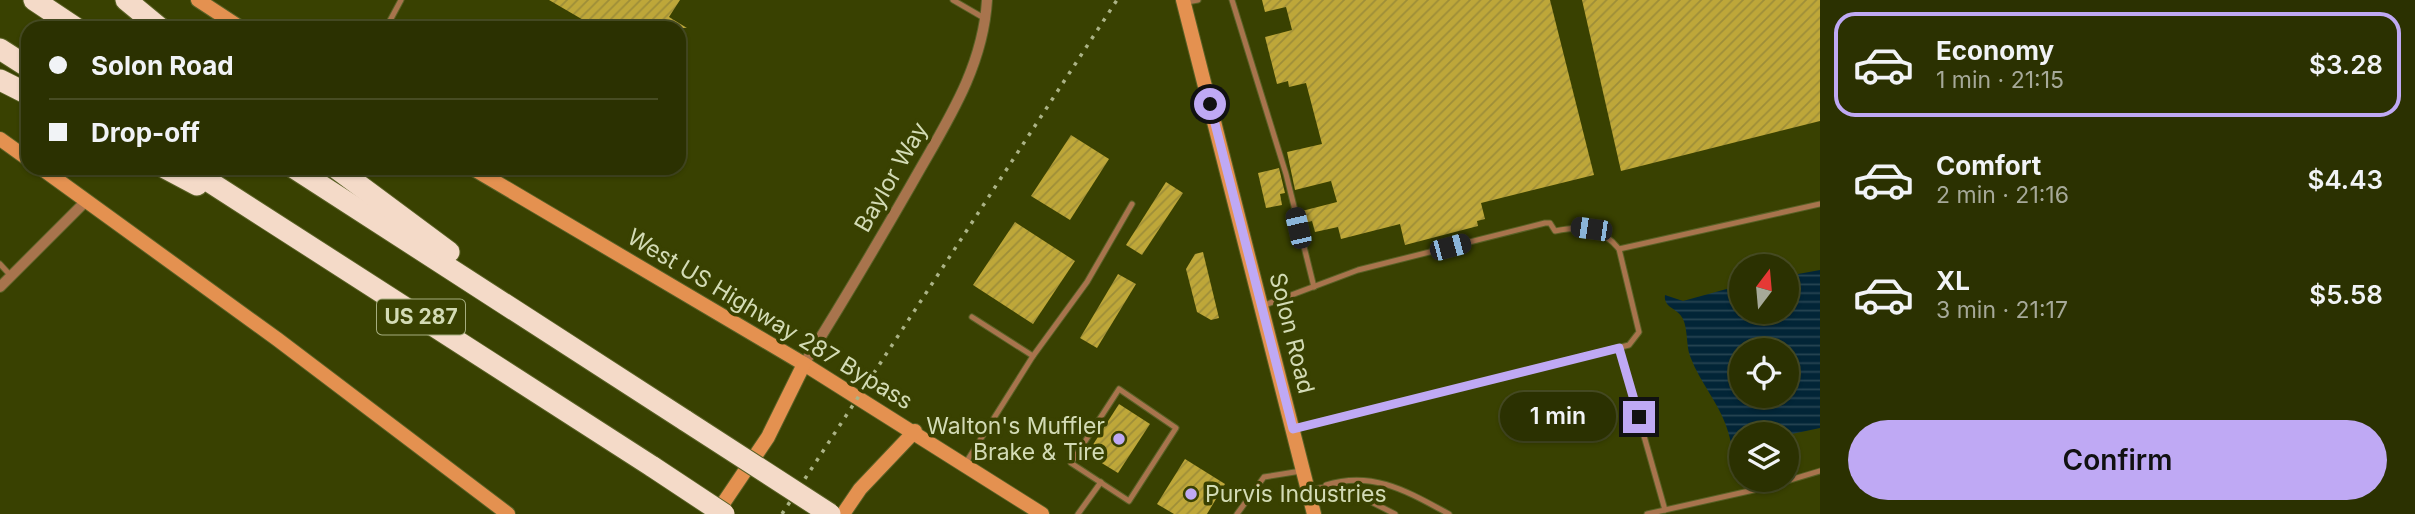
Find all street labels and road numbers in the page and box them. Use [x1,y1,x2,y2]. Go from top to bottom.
street label: Baylor Way [848,117,934,237]
street label: West US Highway 287 Bypass [622,223,918,415]
street label: Solon Road [1263,270,1321,396]
road number: US 287 [377,300,465,334]

